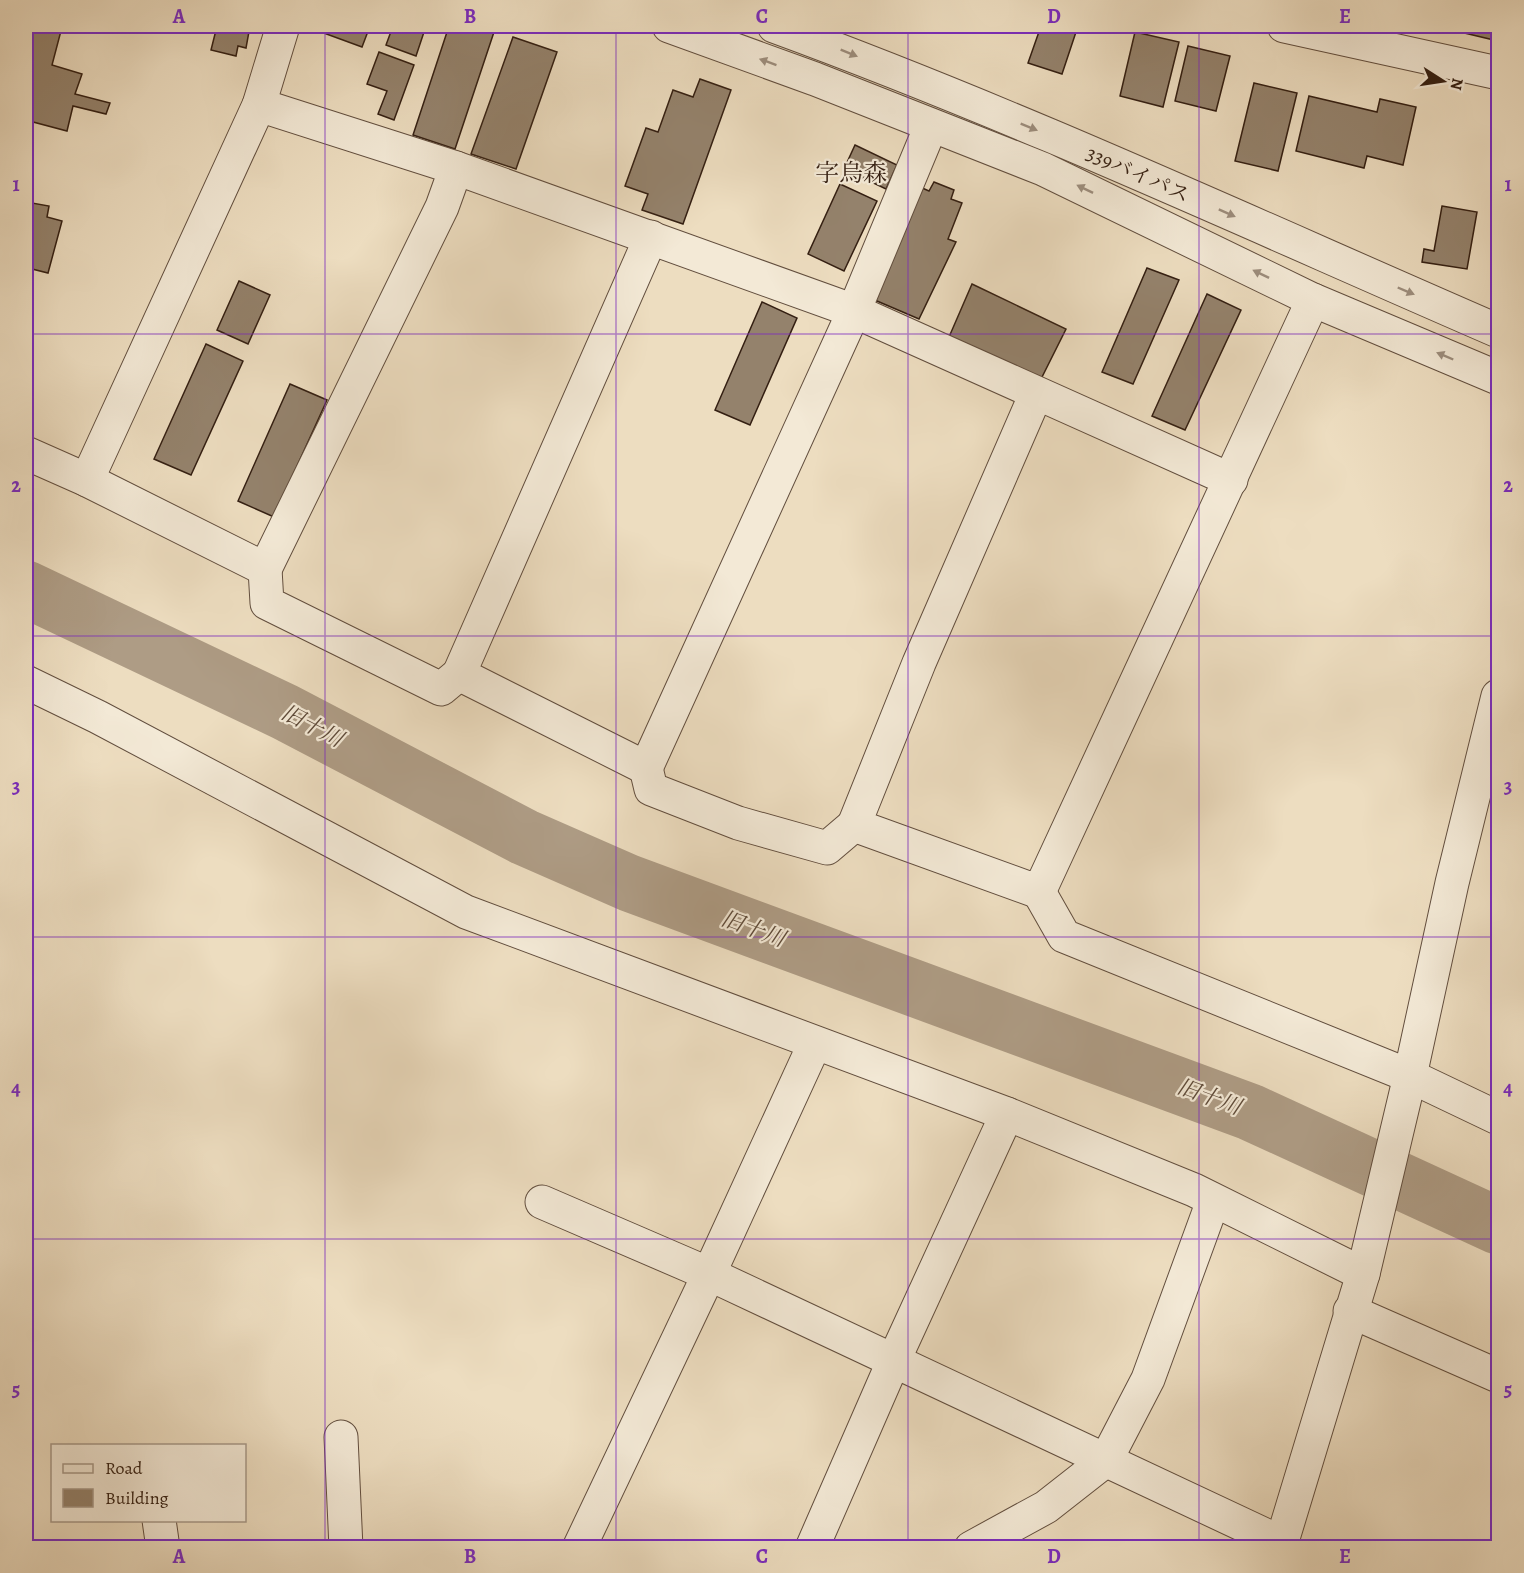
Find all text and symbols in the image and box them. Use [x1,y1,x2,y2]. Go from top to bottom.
text: A [172,3,186,30]
text: B [464,3,476,30]
text: C [756,3,768,30]
text: D [1047,3,1061,30]
text: E [1339,3,1351,30]
one-way arrow [840,48,858,58]
north arrow [1413,51,1473,111]
one-way arrow [759,56,777,66]
text: N [1445,76,1469,92]
one-way arrow [1020,123,1038,132]
street label: 339バイパス [1082,139,1194,209]
district label: 字烏森 [815,157,887,189]
text: 1 [12,171,20,198]
text: 1 [1504,171,1512,198]
one-way arrow [1077,185,1094,194]
one-way arrow [1219,208,1237,218]
one-way arrow [1252,270,1269,279]
one-way arrow [1397,287,1415,296]
one-way arrow [1436,351,1453,360]
text: 2 [11,472,21,499]
text: 2 [1503,472,1513,499]
water label: 旧十川 [276,698,350,755]
text: 3 [12,773,20,800]
text: 3 [1504,773,1512,800]
water label: 旧十川 [717,904,791,955]
water label: 旧十川 [1173,1072,1247,1123]
text: 4 [11,1075,21,1102]
text: 4 [1503,1075,1513,1102]
text: 5 [12,1376,20,1403]
text: 5 [1504,1376,1512,1403]
legend [51,1444,246,1522]
text: Road [105,1456,143,1480]
text: Building [105,1486,169,1510]
text: A [172,1543,186,1570]
text: B [464,1543,476,1570]
text: C [756,1543,768,1570]
text: D [1047,1543,1061,1570]
text: E [1339,1543,1351,1570]

